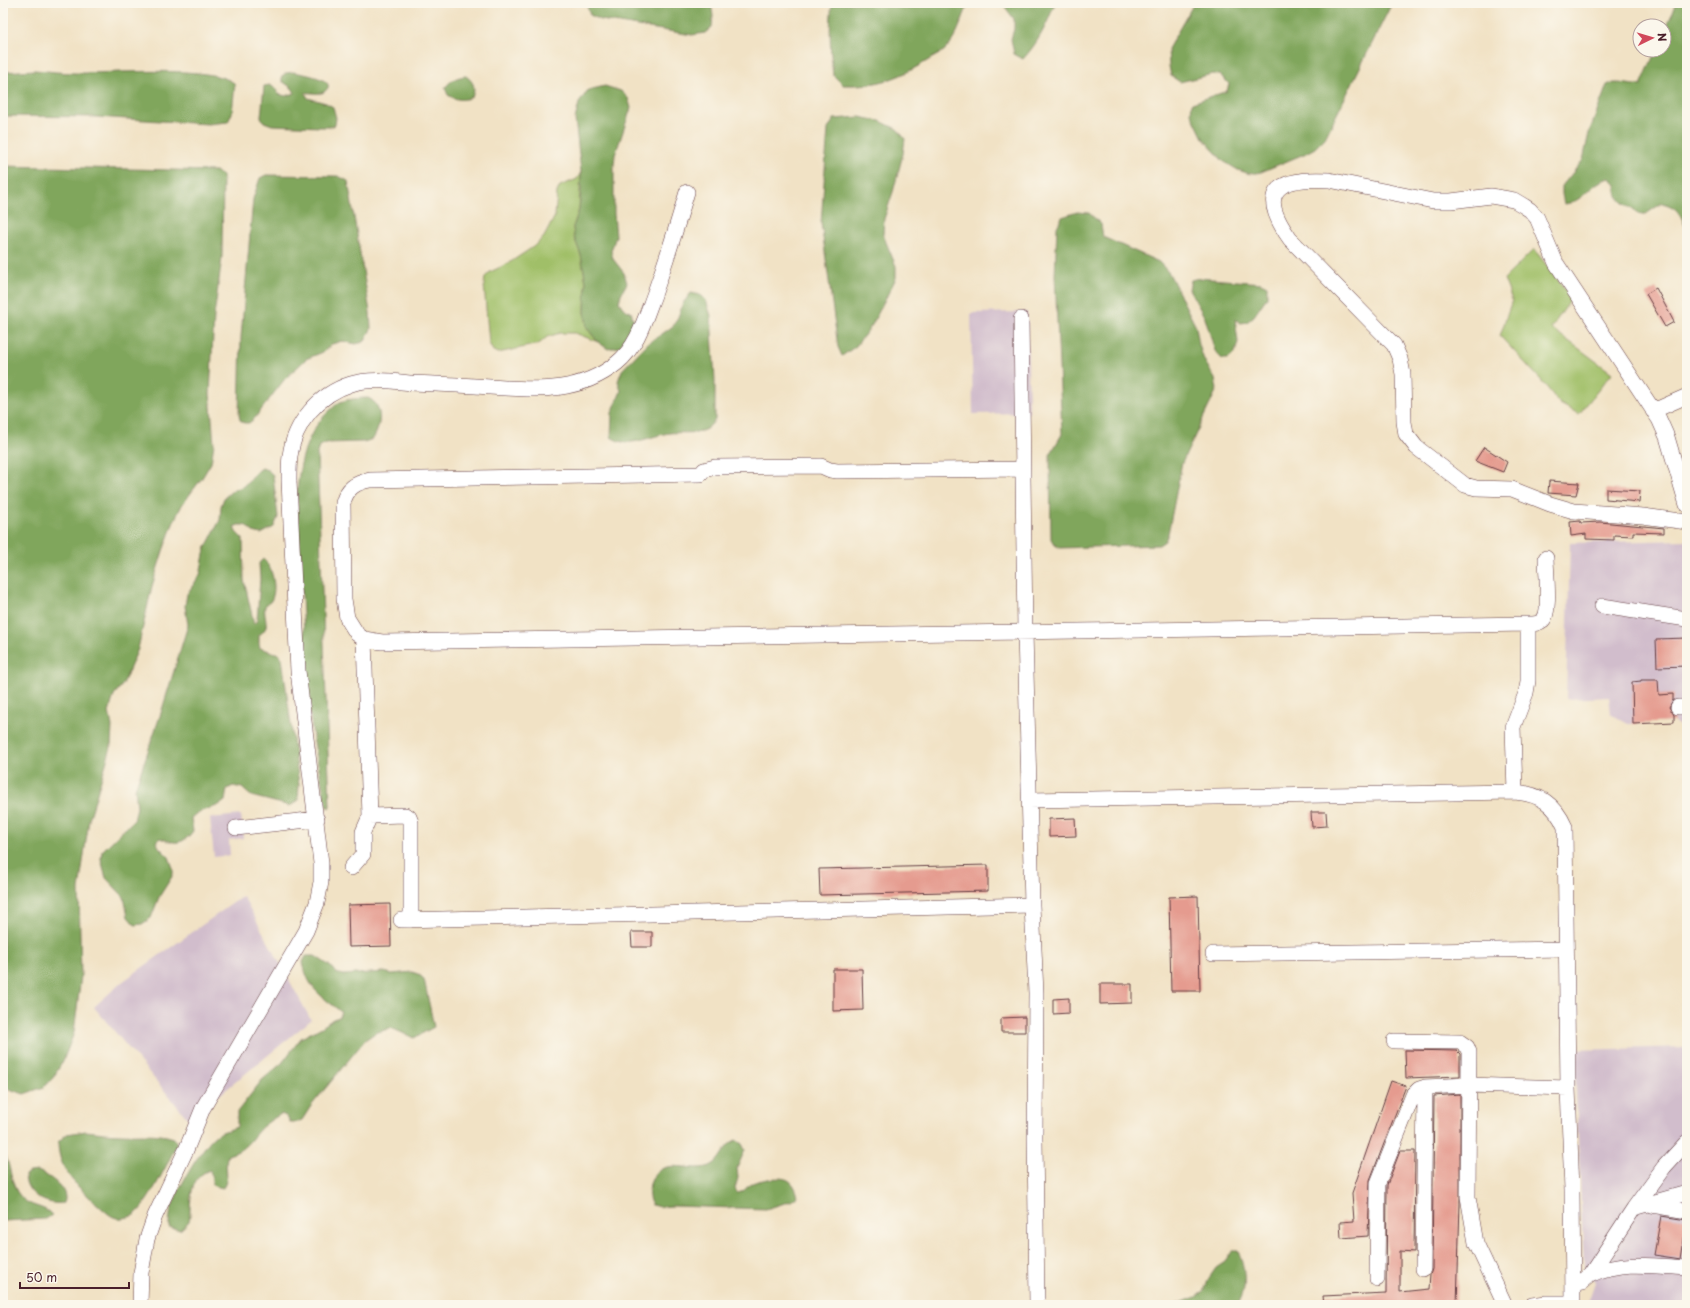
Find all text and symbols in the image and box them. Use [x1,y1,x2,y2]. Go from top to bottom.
north arrow [1632,18,1672,58]
text: N [1654,32,1671,42]
scale bar [20,1264,129,1290]
text: 50 m [26,1268,57,1286]

